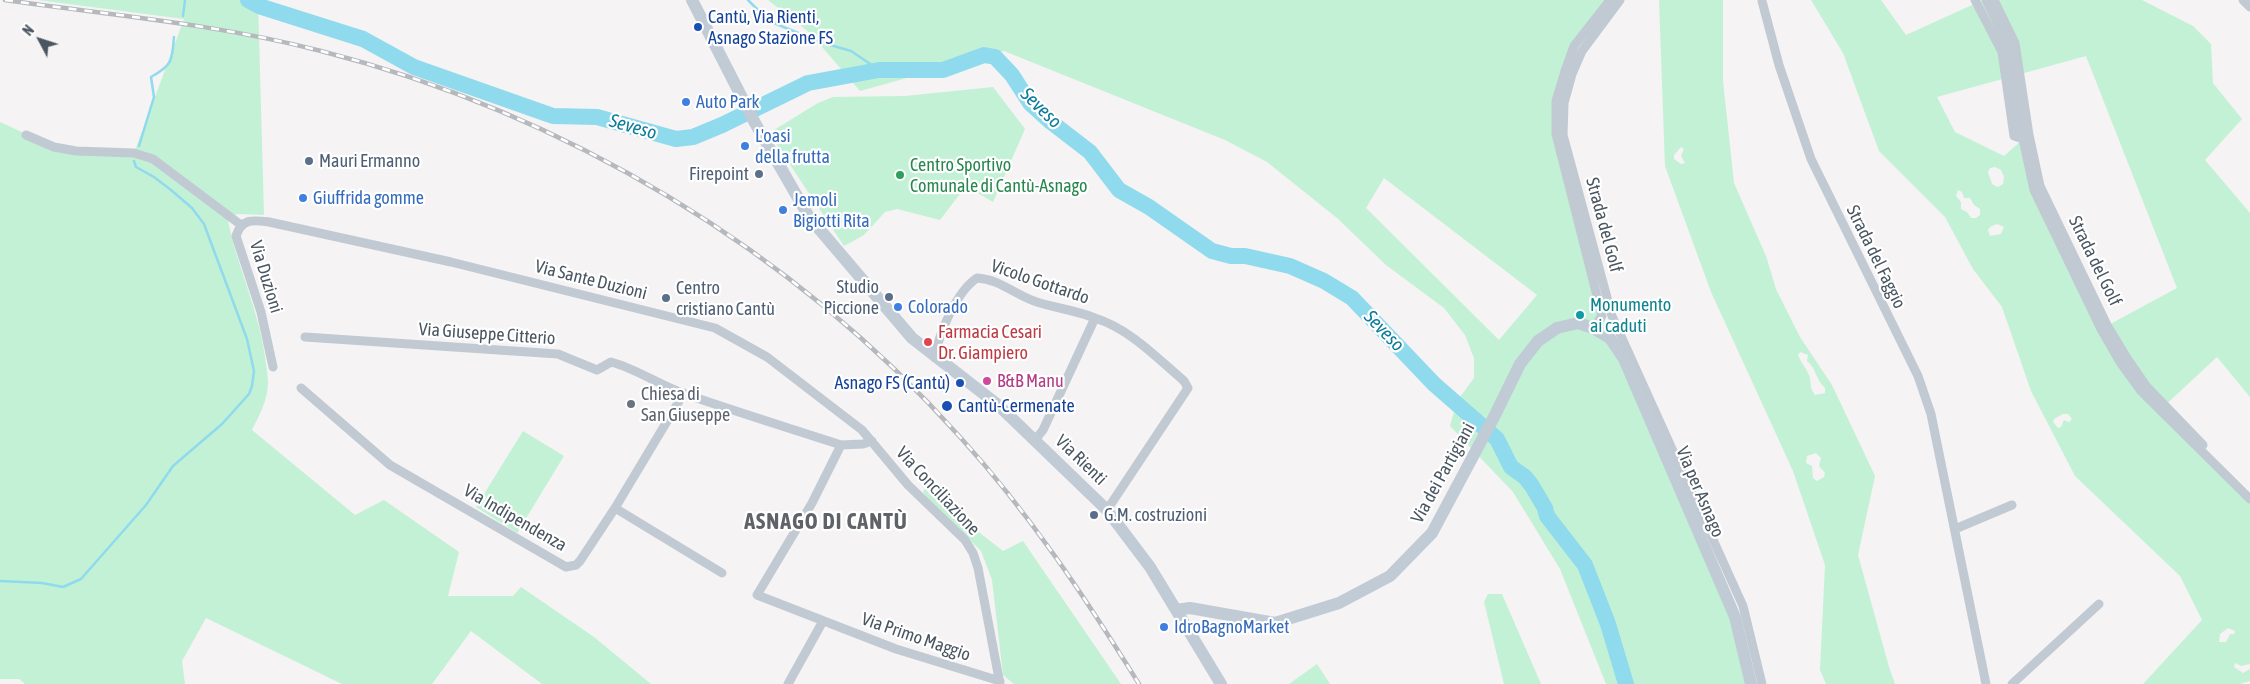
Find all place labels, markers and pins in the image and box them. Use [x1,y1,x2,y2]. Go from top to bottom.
place label: Cantù, Via Rienti, Asnago Stazione FS [708,6,833,48]
marker: Cantù, Via Rienti, Asnago Stazione FS [692,21,704,33]
place label: Auto Park [696,91,760,113]
marker: Auto Park [680,96,692,108]
place label: L'oasi della frutta [755,125,830,168]
marker: L'oasi della frutta [739,140,751,152]
place label: Mauri Ermanno [319,150,420,172]
place label: Centro Sportivo Comunale di Cantù-Asnago [910,154,1087,196]
marker: Mauri Ermanno [303,155,315,167]
place label: Firepoint [689,163,749,185]
marker: Firepoint [753,168,765,180]
marker: Centro Sportivo Comunale di Cantù-Asnago [894,169,906,181]
place label: Giuffrida gomme [313,187,424,209]
place label: Jemoli Bigiotti Rita [793,189,870,232]
marker: Giuffrida gomme [297,192,309,204]
marker: Jemoli Bigiotti Rita [777,204,789,216]
place label: Studio Piccione [824,276,879,318]
place label: Centro cristiano Cantù [676,277,775,320]
marker: Studio Piccione [883,291,895,303]
marker: Centro cristiano Cantù [660,292,672,304]
place label: Monumento ai caduti [1590,294,1671,336]
place label: Colorado [908,296,968,318]
marker: Colorado [892,301,904,313]
marker: Monumento ai caduti [1574,309,1586,321]
place label: Farmacia Cesari Dr. Giampiero [938,321,1042,364]
marker: Farmacia Cesari Dr. Giampiero [922,336,934,348]
place label: B&B Manu [997,370,1064,392]
place label: Asnago FS (Cantù) [834,372,950,394]
marker: B&B Manu [981,375,993,387]
marker: Asnago FS (Cantù) [954,377,966,389]
place label: Chiesa di San Giuseppe [641,383,730,426]
place label: Cantù-Cermenate [958,395,1075,417]
marker: Chiesa di San Giuseppe [625,398,637,410]
marker: Cantù-Cermenate [940,399,954,413]
place label: G.M. costruzioni [1104,504,1207,526]
marker: G.M. costruzioni [1088,509,1100,521]
place label: IdroBagnoMarket [1174,616,1289,638]
marker: IdroBagnoMarket [1158,621,1170,633]

